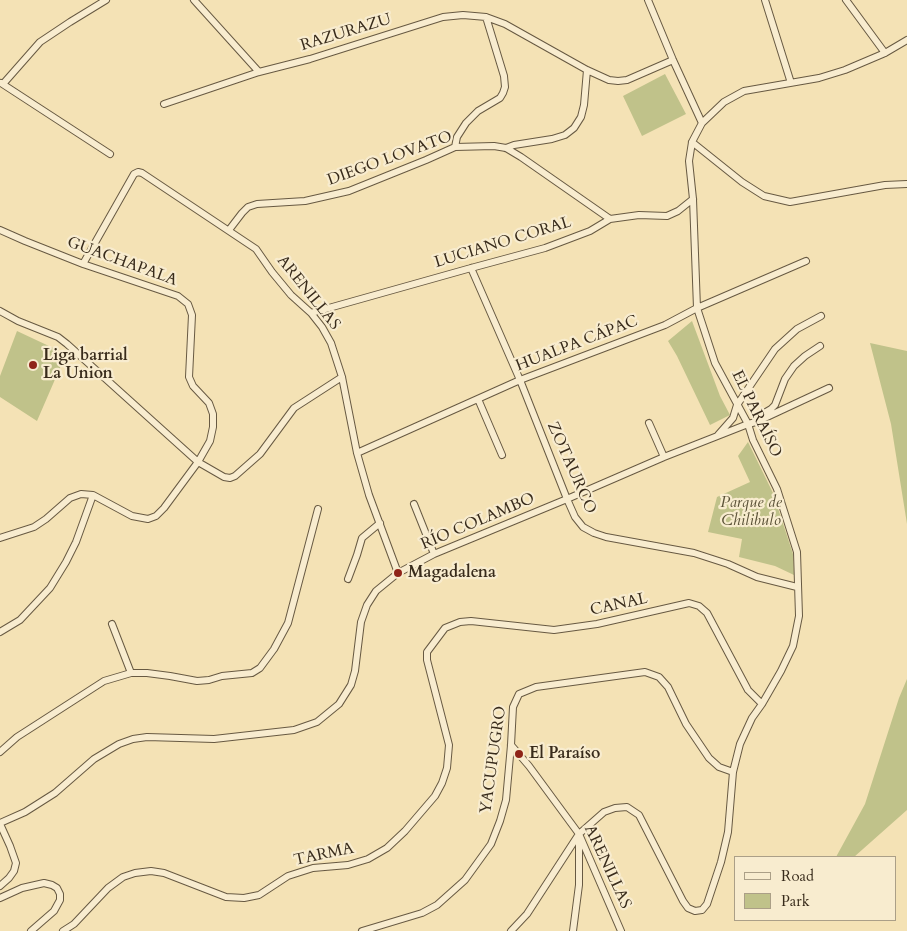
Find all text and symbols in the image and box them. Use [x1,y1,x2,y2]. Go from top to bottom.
street label: RAZURAZU [298,10,394,56]
street label: DIEGO LOVATO [325,128,455,190]
street label: LUCIANO CORAL [432,213,574,273]
street label: GUACHAPALA [64,233,180,291]
street label: ARENILLAS [272,252,344,334]
street label: HUALPA CÁPAC [513,312,641,376]
place label: Liga barrial La Union [43,346,128,384]
marker: Liga barrial La Union [27,359,39,371]
street label: EL PARAÍSO [727,367,785,461]
street label: ZOTAURCO [542,419,600,517]
street label: RÍO COLAMBO [418,489,538,555]
park label: Parque de Chilibulo [720,493,782,531]
place label: Magadalena [408,563,496,583]
marker: Magadalena [392,567,404,579]
street label: CANAL [588,590,650,620]
street label: YACUPUGRO [477,705,511,815]
place label: El Paraíso [529,744,600,764]
marker: El Paraíso [513,748,525,760]
street label: ARENILLAS [579,822,635,912]
street label: TARMA [292,839,356,871]
legend [734,856,897,921]
text: Road [781,866,814,886]
text: Park [781,891,810,911]

